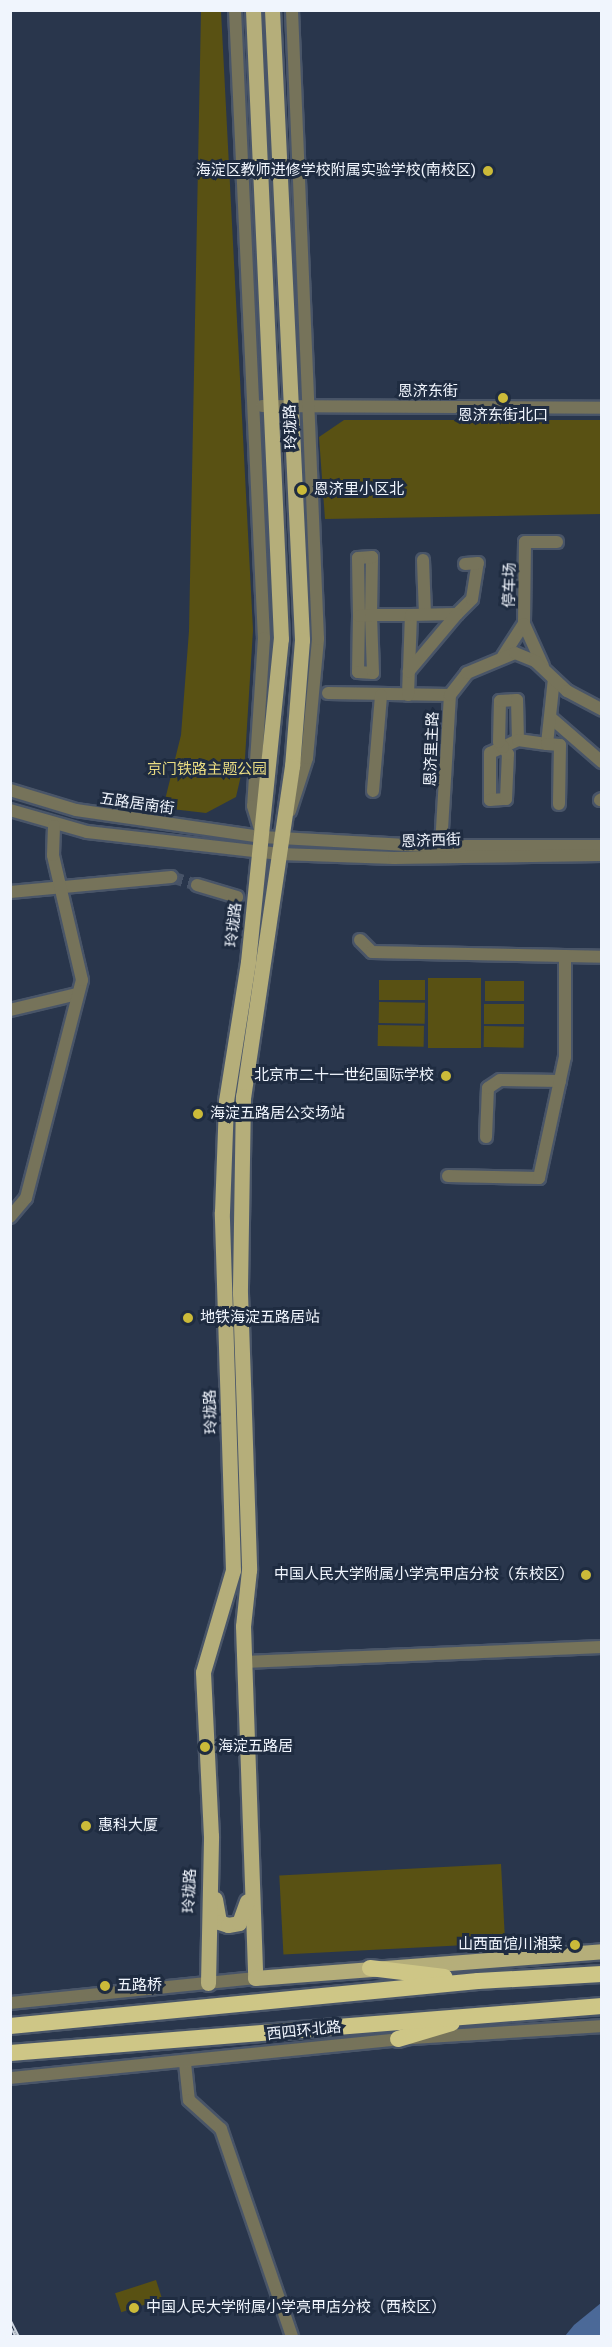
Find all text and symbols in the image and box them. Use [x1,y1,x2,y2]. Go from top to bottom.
place label: 海淀区教师进修学校附属实验学校(南校区) [196,162,476,180]
marker: 海淀区教师进修学校附属实验学校(南校区) [481,164,495,178]
street label: 恩济东街 [398,383,458,401]
marker: 恩济东街北口 [496,391,510,405]
street label: 玲珑路 [281,404,301,450]
place label: 恩济东街北口 [458,407,548,425]
place label: 恩济里小区北 [314,481,404,499]
marker: 恩济里小区北 [295,483,309,497]
street label: 停车场 [501,562,519,608]
street label: 恩济里主路 [422,711,442,787]
park label: 京门铁路主题公园 [147,761,267,779]
street label: 五路居南街 [99,790,175,818]
street label: 恩济西街 [401,831,461,851]
street label: 玲珑路 [223,902,245,948]
place label: 北京市二十一世纪国际学校 [254,1067,434,1085]
marker: 北京市二十一世纪国际学校 [439,1069,453,1083]
place label: 海淀五路居公交场站 [210,1105,345,1123]
marker: 海淀五路居公交场站 [191,1107,205,1121]
place label: 地铁海淀五路居站 [200,1309,320,1327]
marker: 地铁海淀五路居站 [181,1311,195,1325]
street label: 玲珑路 [201,1389,221,1435]
place label: 中国人民大学附属小学亮甲店分校（东校区） [274,1566,574,1584]
marker: 中国人民大学附属小学亮甲店分校（东校区） [579,1568,593,1582]
marker: 海淀五路居 [196,1738,214,1756]
place label: 海淀五路居 [218,1738,293,1756]
place label: 惠科大厦 [98,1817,158,1835]
marker: 惠科大厦 [79,1819,93,1833]
street label: 玲珑路 [180,1868,200,1914]
place label: 山西面馆川湘菜 [458,1936,563,1954]
marker: 山西面馆川湘菜 [568,1938,582,1952]
place label: 五路桥 [117,1977,162,1995]
marker: 五路桥 [98,1979,112,1993]
street label: 西四环北路 [266,2018,342,2044]
place label: 中国人民大学附属小学亮甲店分校（西校区） [146,2299,446,2317]
marker: 中国人民大学附属小学亮甲店分校（西校区） [127,2301,141,2315]

